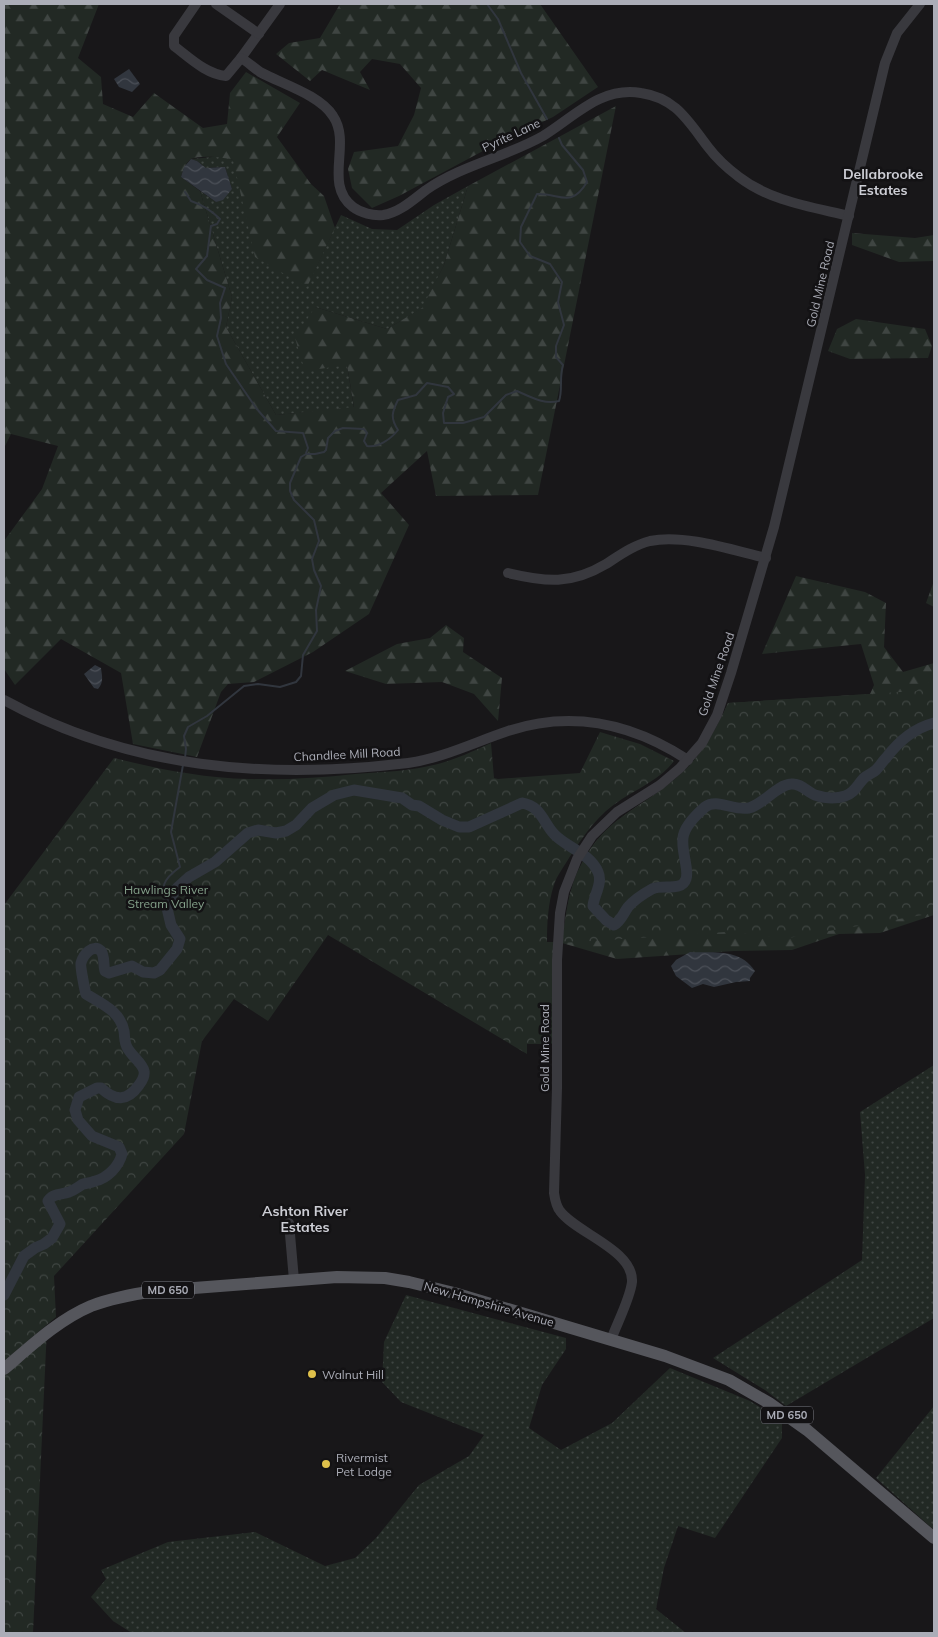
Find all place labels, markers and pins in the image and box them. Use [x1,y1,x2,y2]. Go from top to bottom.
place label: Walnut Hill [322,1367,384,1382]
marker: Walnut Hill [306,1368,318,1380]
place label: Rivermist Pet Lodge [336,1450,392,1479]
marker: Rivermist Pet Lodge [320,1458,332,1470]

